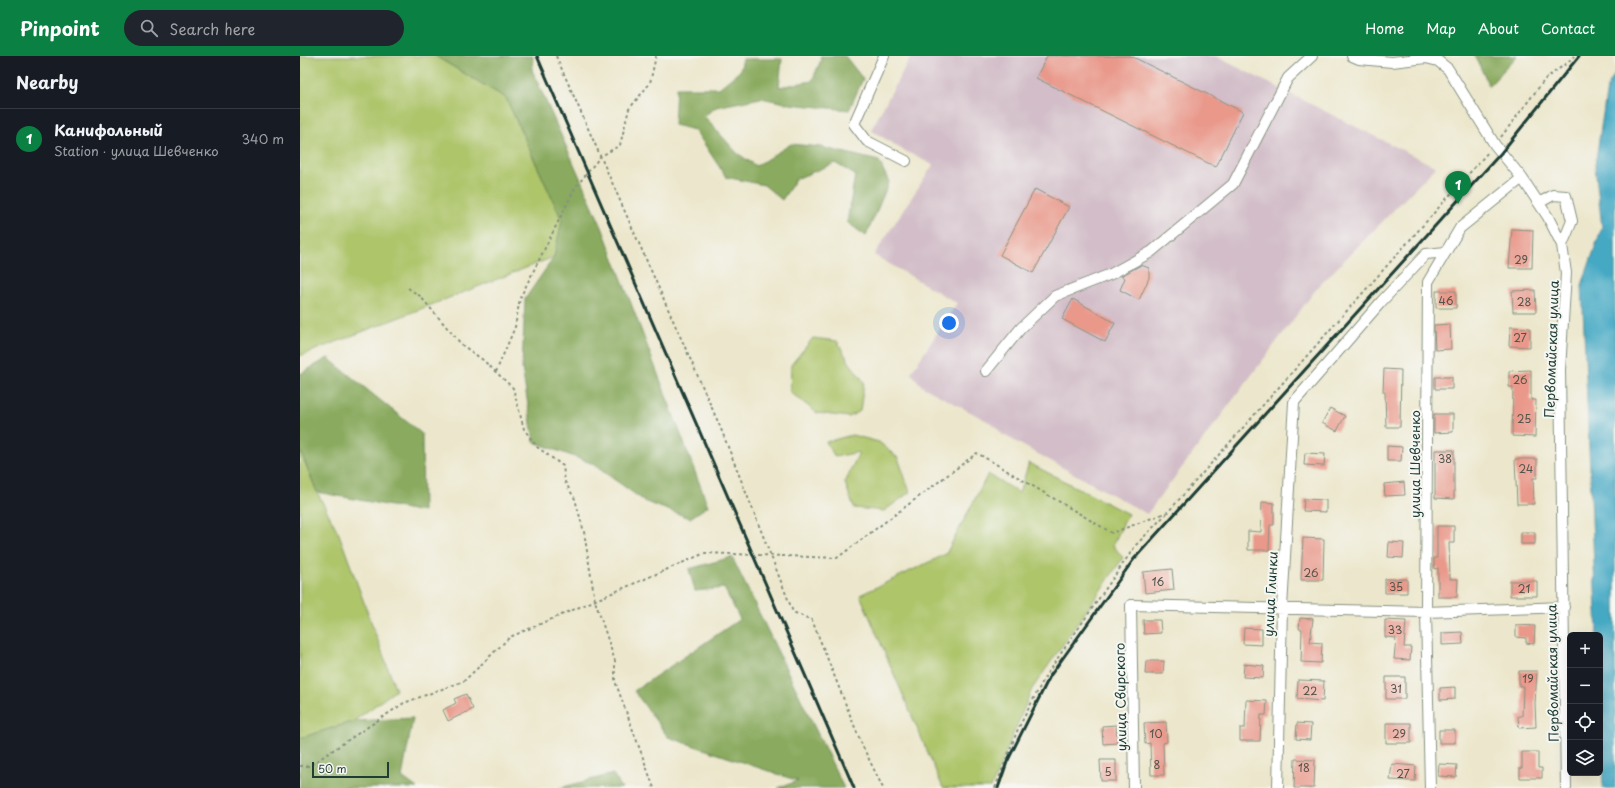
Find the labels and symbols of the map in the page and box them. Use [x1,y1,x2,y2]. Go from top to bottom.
pin: 1 [1445,171,1471,204]
house number: 29 [1514,251,1528,268]
street label: Первомайская улица [1539,279,1563,418]
house number: 46 [1439,292,1454,309]
house number: 28 [1517,293,1531,310]
your location [939,313,959,333]
house number: 27 [1513,329,1527,346]
house number: 26 [1512,371,1528,388]
street label: улица Шевченко [1405,410,1424,518]
house number: 25 [1517,410,1531,427]
house number: 38 [1438,450,1452,467]
house number: 24 [1519,460,1533,477]
street label: улица Глинки [1258,551,1282,637]
house number: 26 [1303,564,1319,581]
house number: 16 [1152,573,1165,590]
house number: 35 [1389,578,1403,595]
house number: 21 [1518,580,1530,597]
street label: Первомайская улица [1541,603,1563,742]
house number: 33 [1388,621,1402,638]
street label: улица Свирского [1110,642,1130,752]
house number: 19 [1522,670,1534,687]
house number: 31 [1390,680,1402,697]
house number: 22 [1303,682,1317,699]
house number: 10 [1150,725,1162,742]
house number: 29 [1392,725,1406,742]
house number: 8 [1154,756,1161,773]
house number: 18 [1298,759,1310,776]
scale bar [312,760,389,779]
house number: 5 [1104,763,1112,780]
house number: 27 [1396,765,1410,782]

